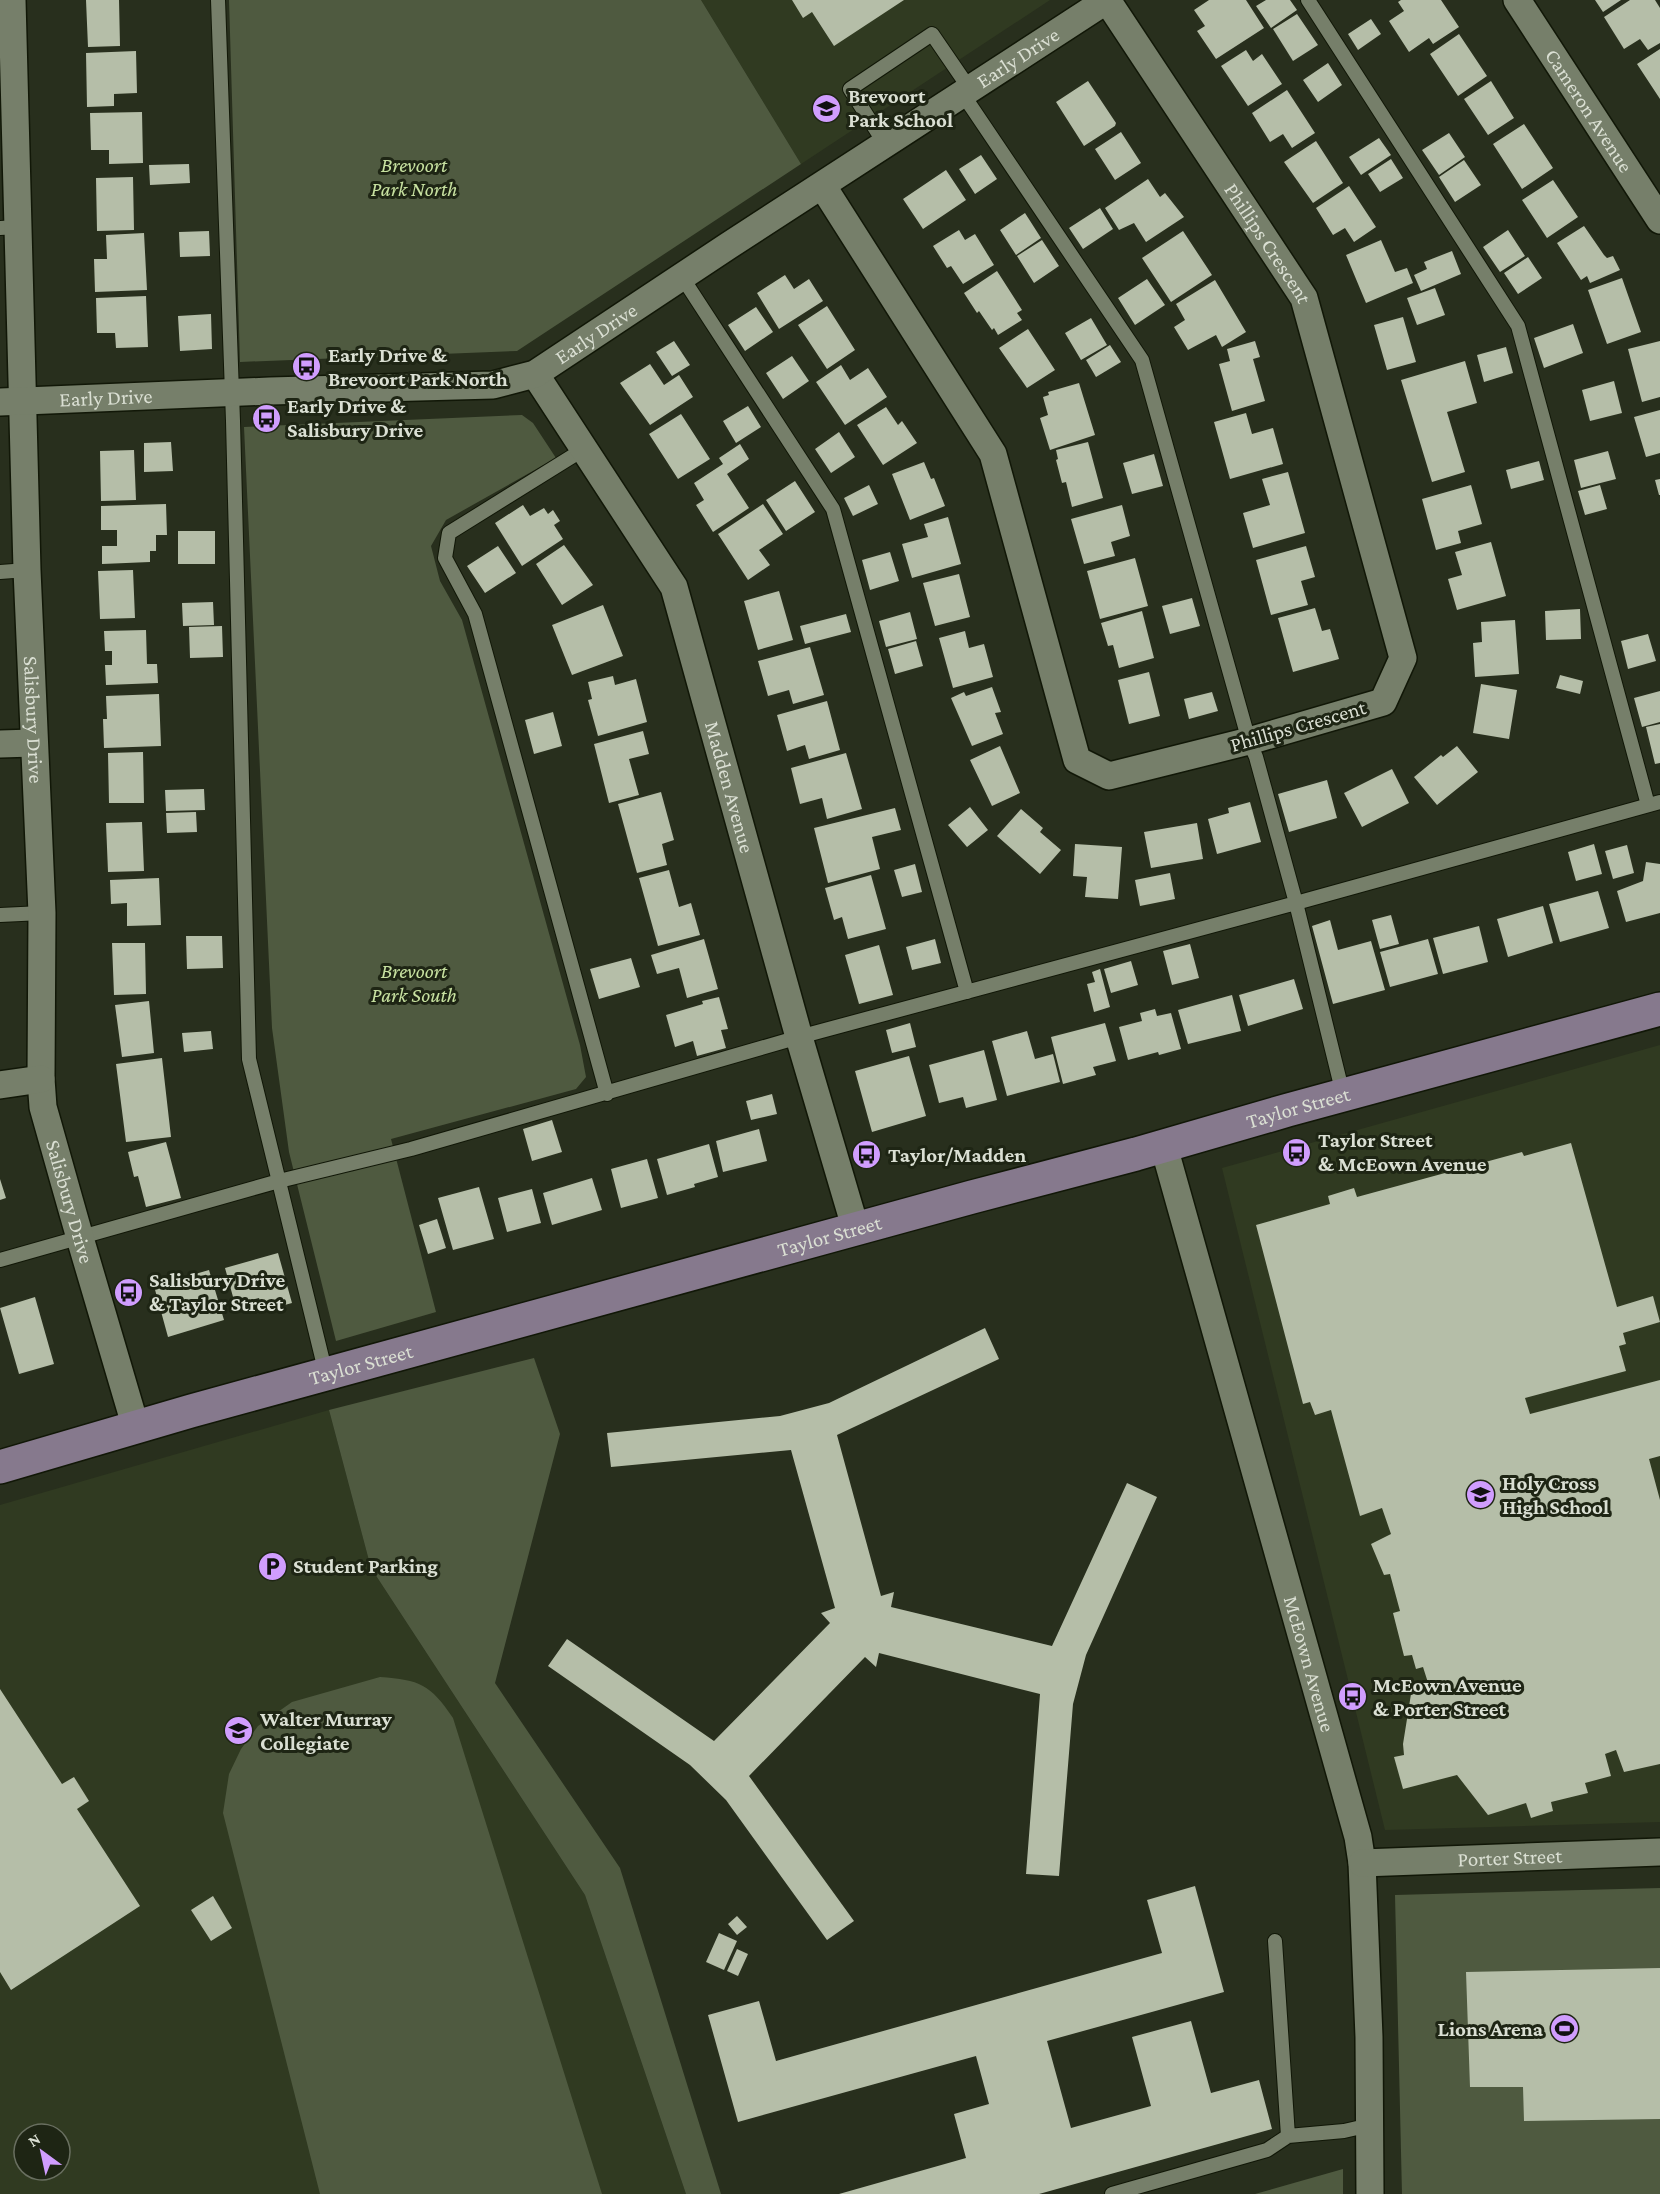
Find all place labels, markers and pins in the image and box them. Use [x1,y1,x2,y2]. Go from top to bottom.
place label: Brevoort Park School [848,84,953,132]
school or university icon: Brevoort Park School [811,92,843,124]
place label: Early Drive & Brevoort Park North [328,343,508,391]
bus stop icon: Early Drive & Brevoort Park North [291,351,323,383]
place label: Early Drive & Salisbury Drive [287,394,423,442]
bus stop icon: Early Drive & Salisbury Drive [250,402,282,434]
place label: Taylor Street & McEown Avenue [1318,1128,1487,1176]
bus stop icon: Taylor Street & McEown Avenue [1281,1136,1313,1168]
bus stop icon: Taylor/Madden [851,1139,883,1171]
place label: Taylor/Madden [888,1143,1026,1167]
place label: Salisbury Drive & Taylor Street [149,1268,285,1316]
bus stop icon: Salisbury Drive & Taylor Street [112,1276,144,1308]
place label: Holy Cross High School [1502,1471,1609,1519]
school or university icon: Holy Cross High School [1465,1479,1497,1511]
parking icon: Student Parking [256,1550,288,1582]
place label: Student Parking [293,1554,438,1578]
place label: McEown Avenue & Porter Street [1373,1673,1522,1721]
bus stop icon: McEown Avenue & Porter Street [1336,1681,1368,1713]
place label: Walter Murray Collegiate [259,1707,393,1755]
school or university icon: Walter Murray Collegiate [223,1715,255,1747]
sports icon: Lions Arena [1548,2013,1580,2045]
place label: Lions Arena [1438,2017,1544,2041]

